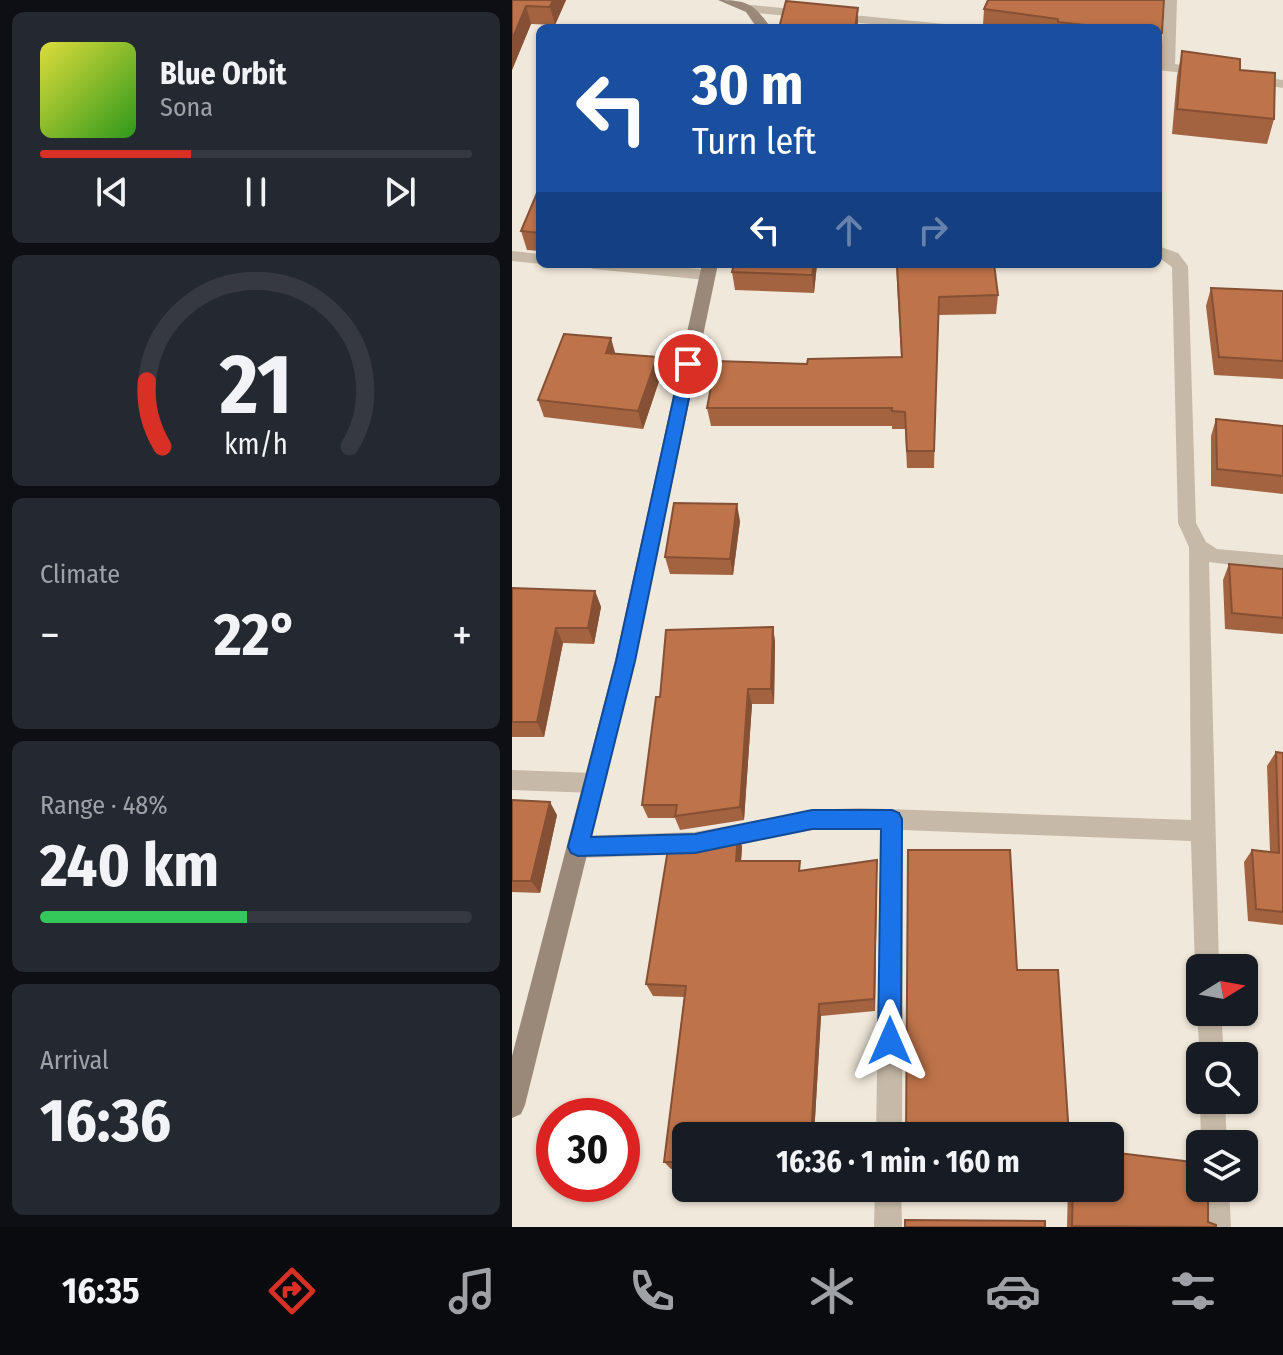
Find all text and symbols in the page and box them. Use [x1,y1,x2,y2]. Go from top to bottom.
text: 30 m [692,52,803,119]
text: Blue Orbit [160,56,286,92]
icon: left [560,56,664,160]
text: Sona [160,92,213,123]
text: Turn left [692,120,816,164]
icon: previous [90,170,134,214]
icon: pause [234,170,278,214]
icon: next [378,170,422,214]
icon: left [743,208,787,252]
icon: ahead [827,208,871,252]
icon: right [911,208,955,252]
pin [654,330,722,398]
text: 21 [219,334,292,434]
icon: arrive [666,342,710,386]
text: km/h [224,427,288,462]
text: Climate [40,559,120,590]
text: 22° [214,599,298,671]
text: − [40,609,60,662]
text: + [452,609,472,662]
text: Range · 48% [40,790,168,821]
text: 240 km [40,830,219,902]
north arrow [1186,954,1258,1026]
map controls [1186,954,1258,1202]
position arrow [848,999,932,1083]
button: search [1186,1042,1258,1114]
text: Arrival [40,1045,109,1076]
text: 16:36 [40,1085,171,1157]
speed limit sign: 30 [536,1098,640,1202]
button: layers [1186,1130,1258,1202]
text: 16:36 · 1 min · 160 m [776,1144,1020,1180]
icon: directions [264,1263,320,1319]
icon: music [444,1263,500,1319]
icon: phone [624,1263,680,1319]
icon: climate [804,1263,860,1319]
icon: car [985,1263,1041,1319]
icon: filters [1165,1263,1221,1319]
text: 16:35 [62,1269,140,1313]

